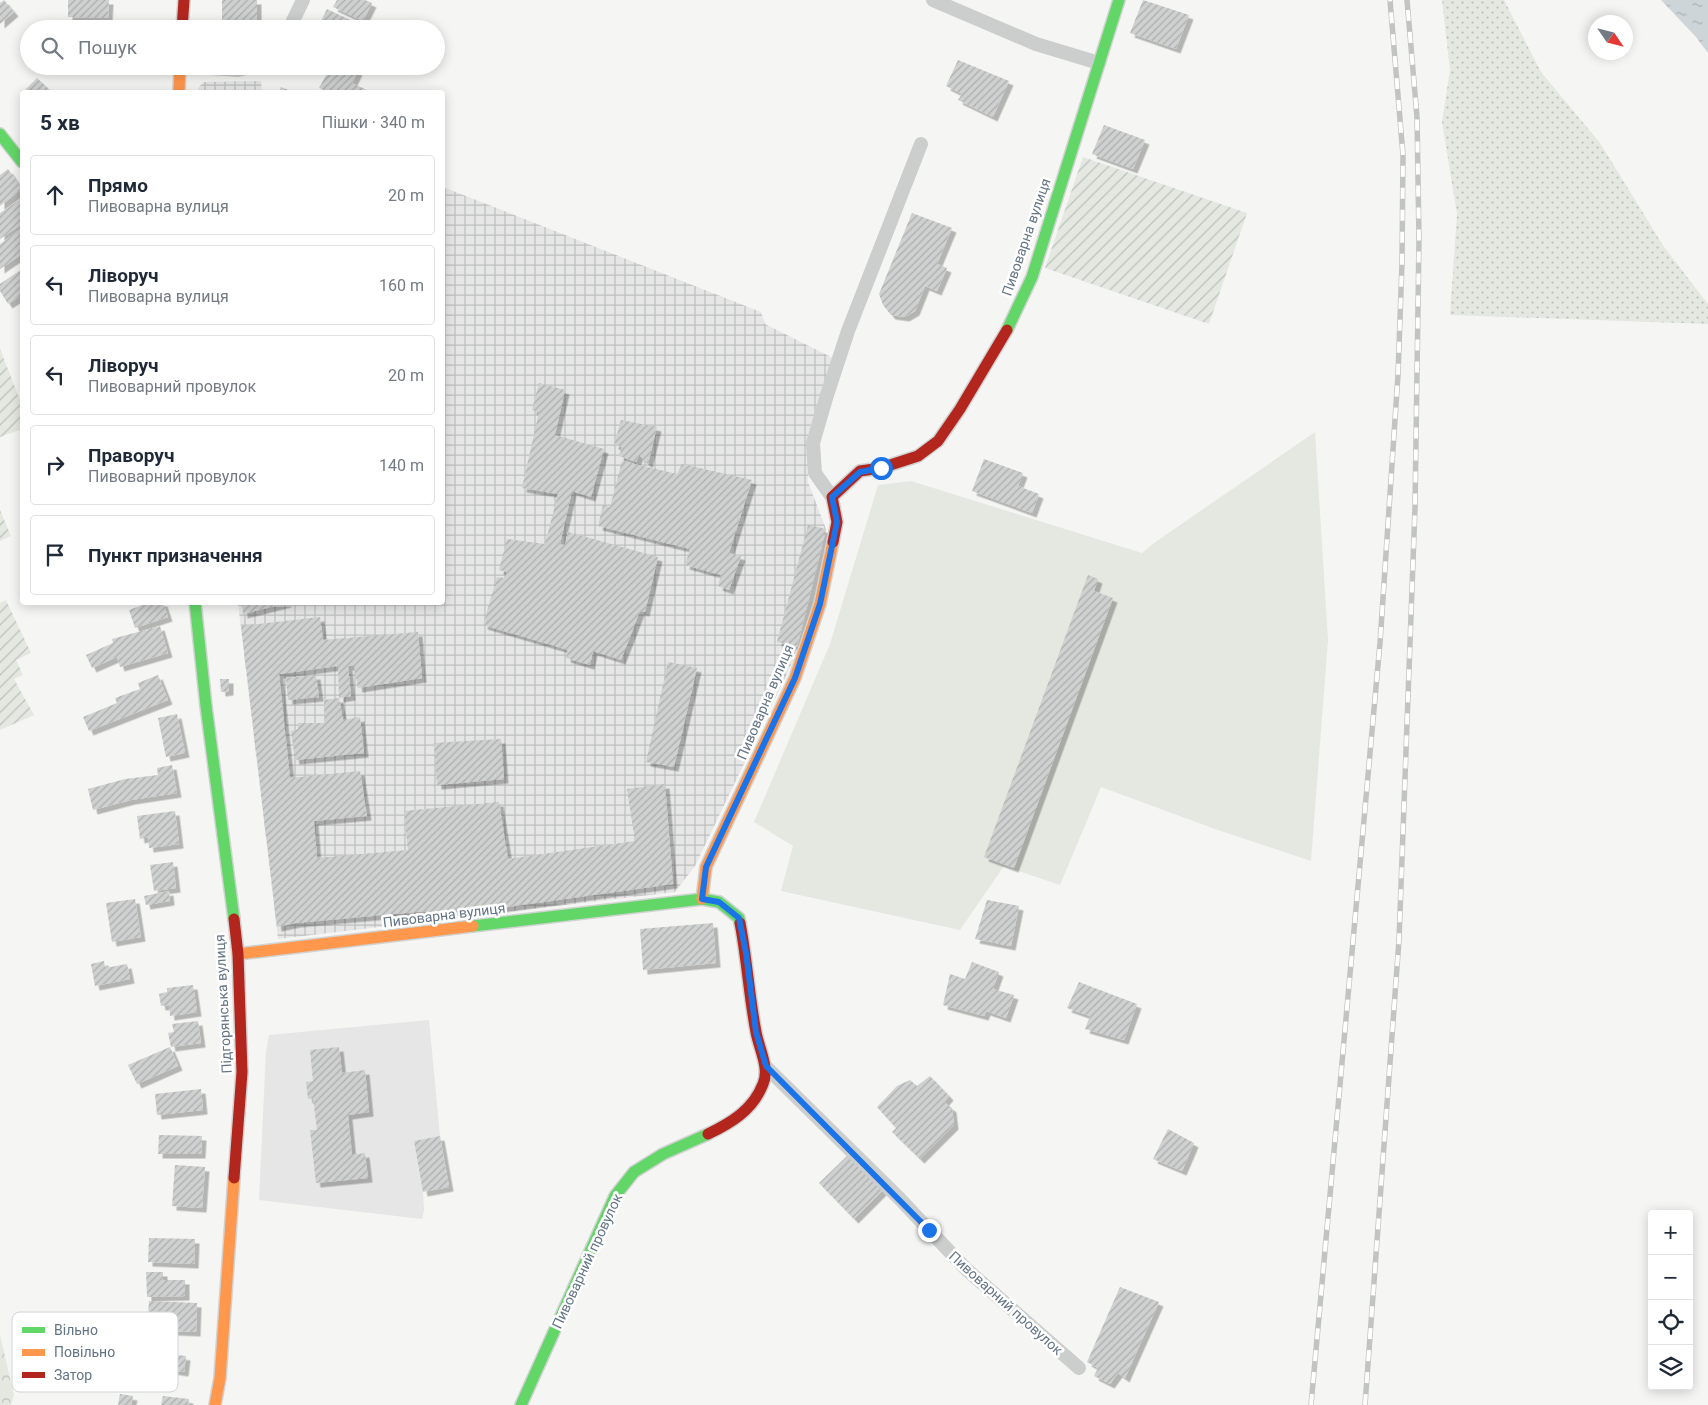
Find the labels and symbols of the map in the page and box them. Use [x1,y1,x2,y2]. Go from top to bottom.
north arrow [1588,15,1633,60]
street label: Пивоварна вулиця [998,176,1054,298]
route start [870,457,893,480]
street label: Пивоварна вулиця [734,642,796,762]
street label: Пивоварна вулиця [382,900,506,930]
street label: Підгорянська вулиця [211,934,235,1074]
street label: Пивоварний провулок [549,1191,626,1331]
route end [918,1219,941,1242]
street label: Пивоварний провулок [946,1248,1066,1358]
legend [12,1312,178,1392]
text: Вільно [54,1322,98,1338]
text: Повільно [54,1344,115,1360]
text: Затор [54,1367,92,1383]

